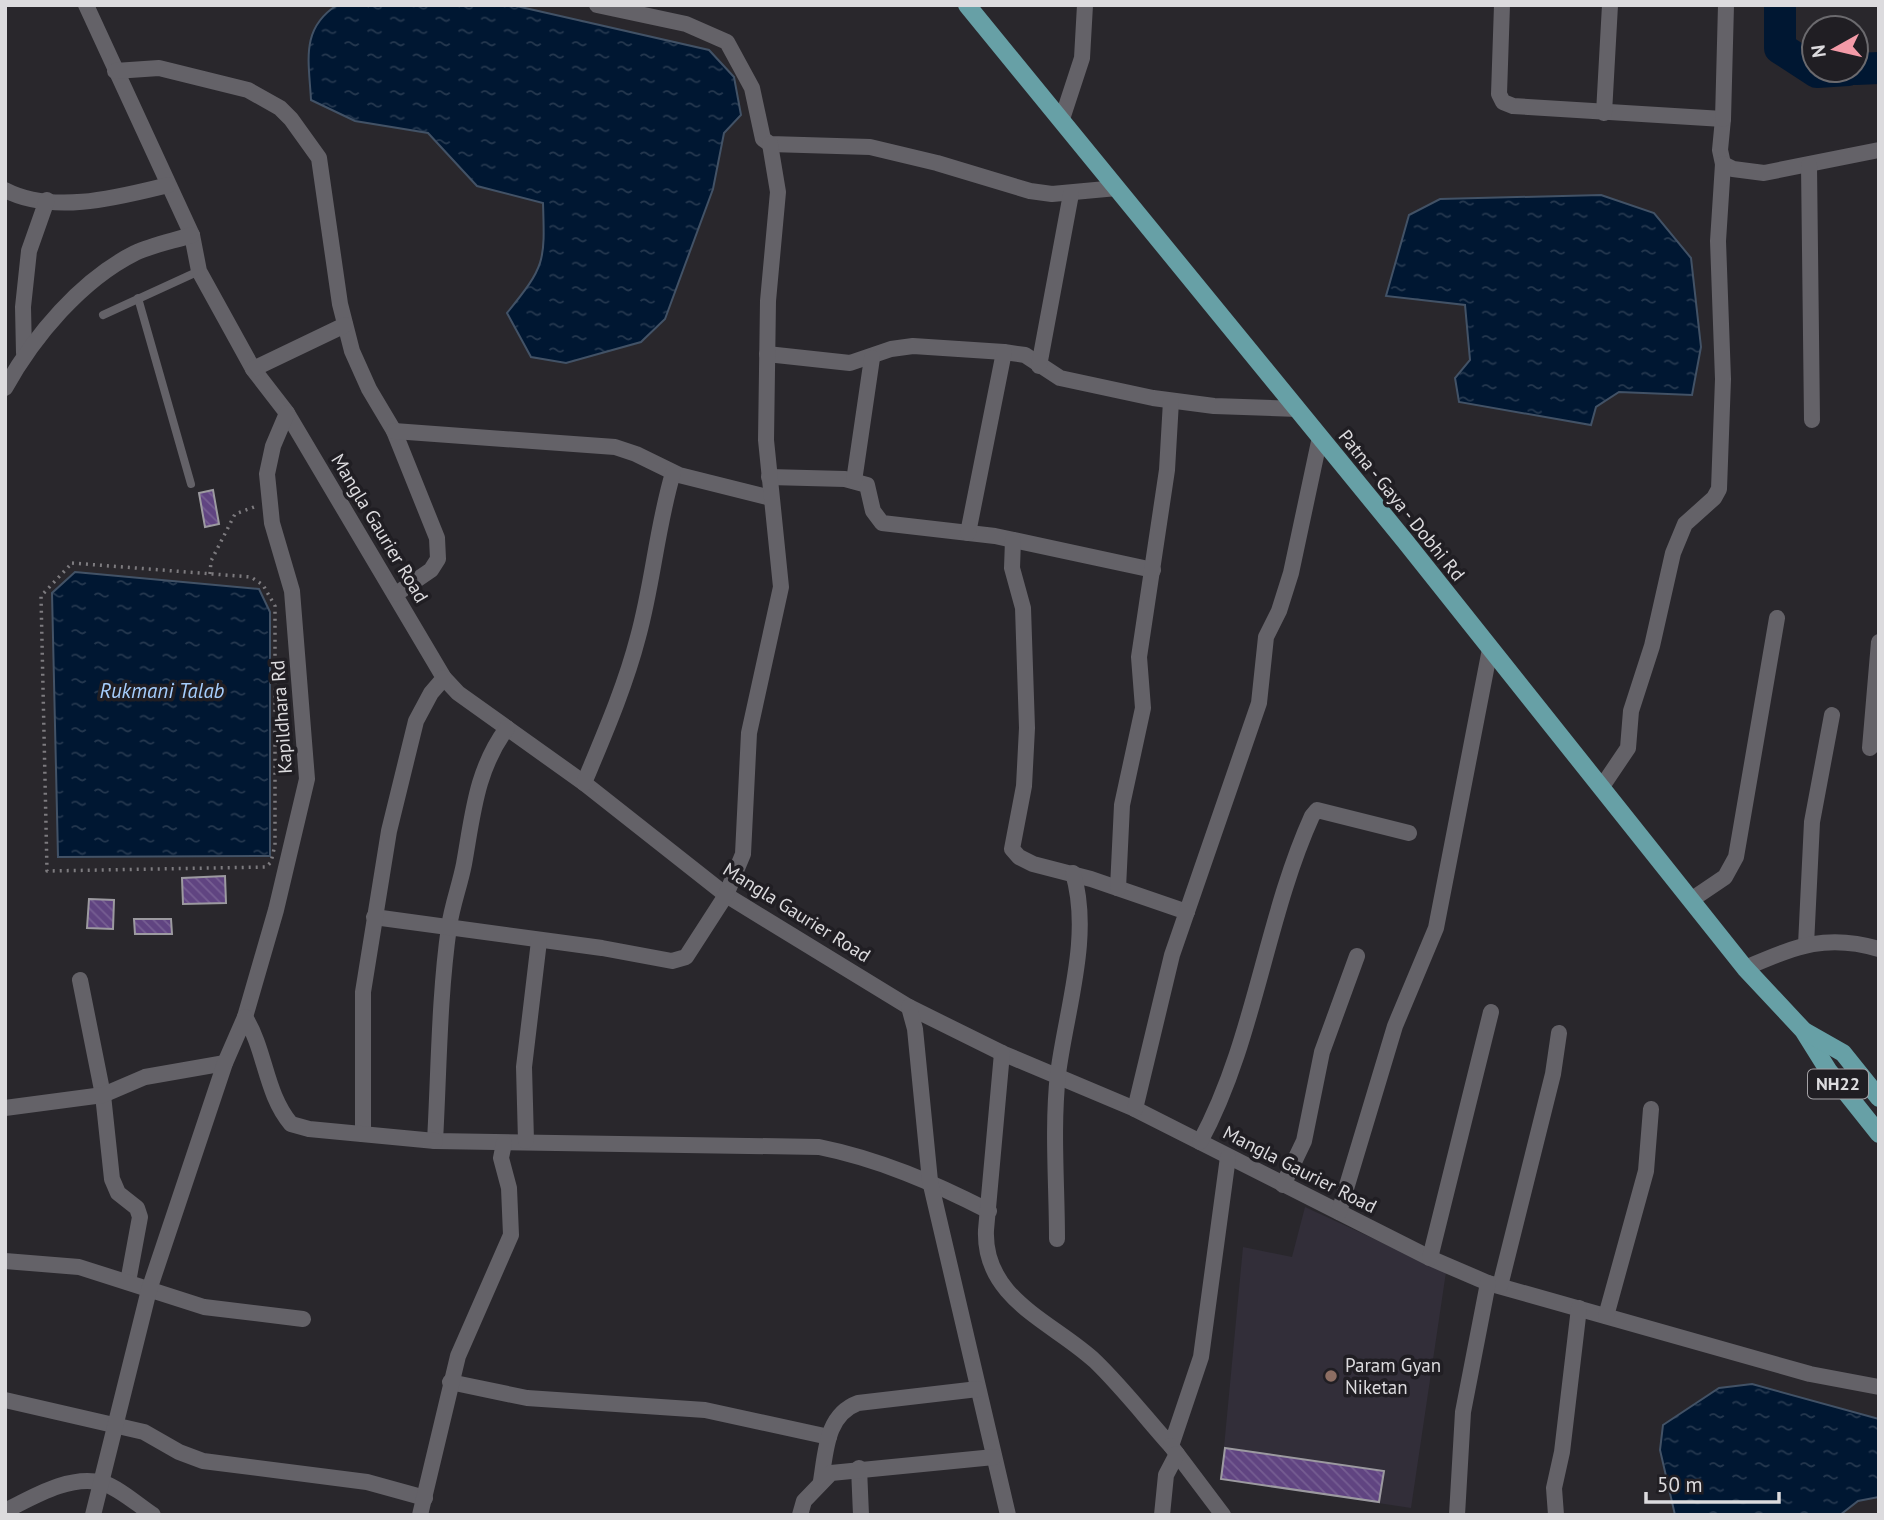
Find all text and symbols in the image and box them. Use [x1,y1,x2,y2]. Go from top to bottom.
north arrow [1800,14,1870,84]
text: N [1805,44,1831,59]
street label: Patna - Gaya - Dobhi Rd [1334,424,1470,586]
street label: Mangla Gaurier Road [326,449,434,607]
street label: Kapildhara Rd [265,659,297,775]
water label: Rukmani Talab [99,677,225,704]
street label: Mangla Gaurier Road [719,857,875,967]
road number: NH22 [1808,1070,1868,1098]
street label: Mangla Gaurier Road [1219,1120,1381,1218]
place label: Param Gyan Niketan [1345,1353,1441,1399]
marker: Param Gyan Niketan [1323,1368,1339,1384]
scale bar [1646,1460,1779,1504]
text: 50 m [1657,1471,1703,1498]

